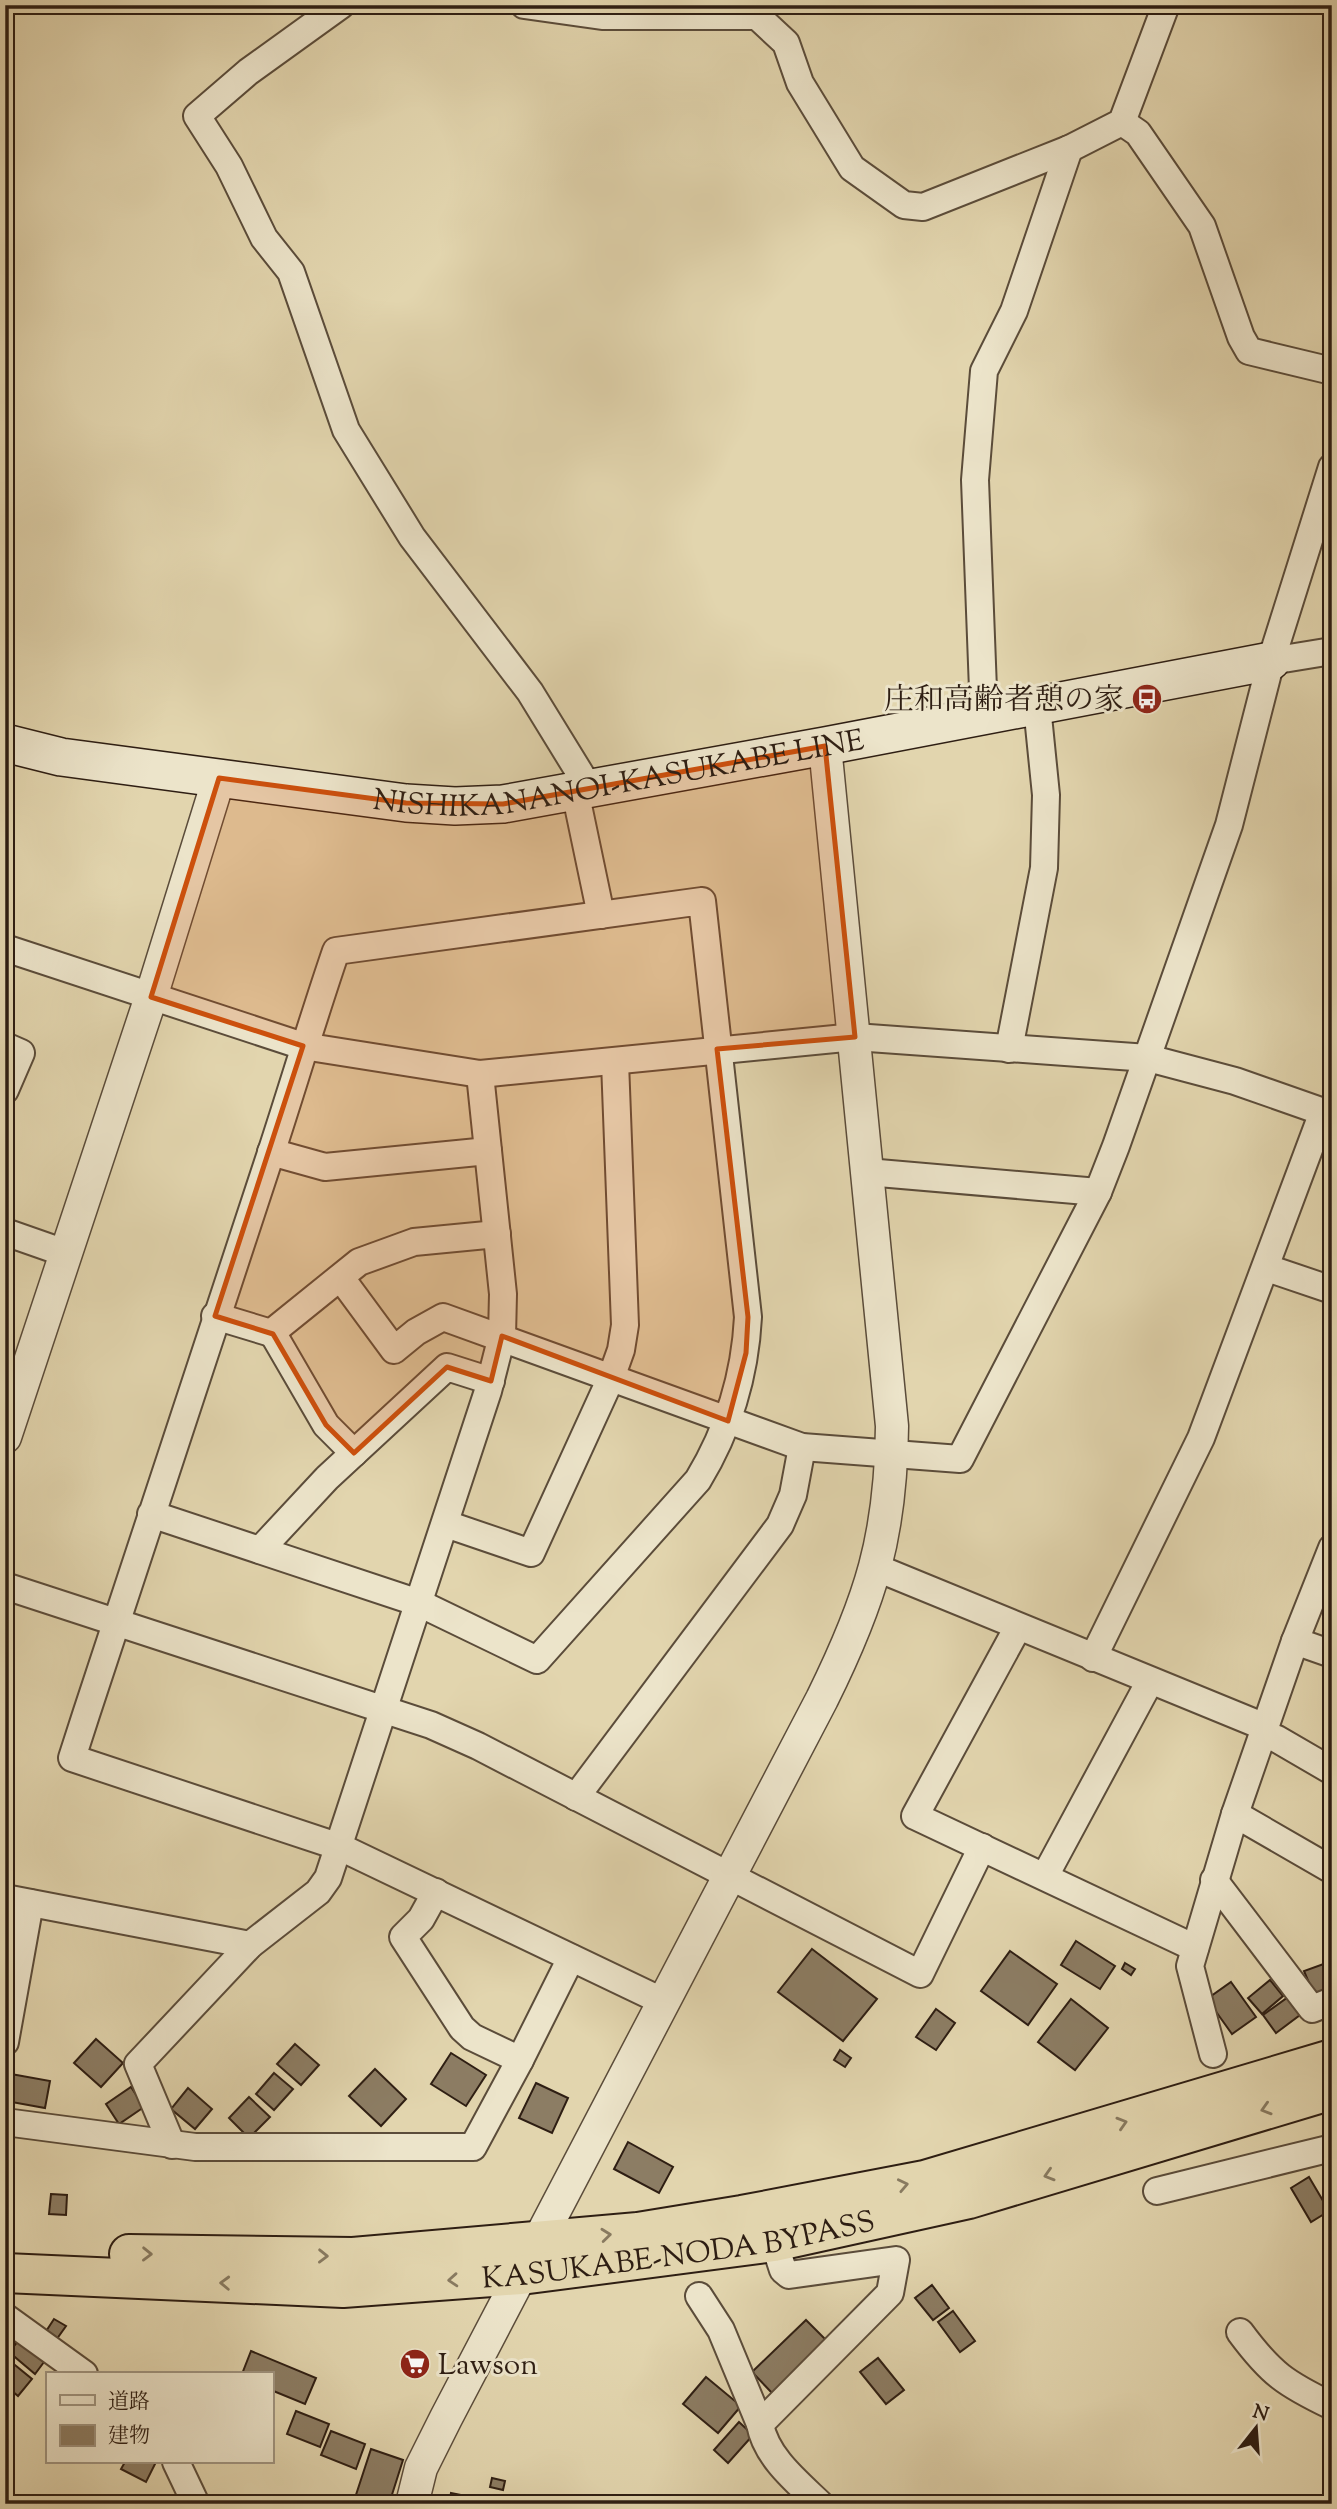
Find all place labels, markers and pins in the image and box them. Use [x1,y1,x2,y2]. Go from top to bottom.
place label: 庄和高齢者憩の家 [884,680,1124,723]
bus stop icon: 庄和高齢者憩の家 [1130,682,1164,716]
place label: Lawson [438,2345,538,2388]
supermarket icon: Lawson [398,2347,432,2381]

